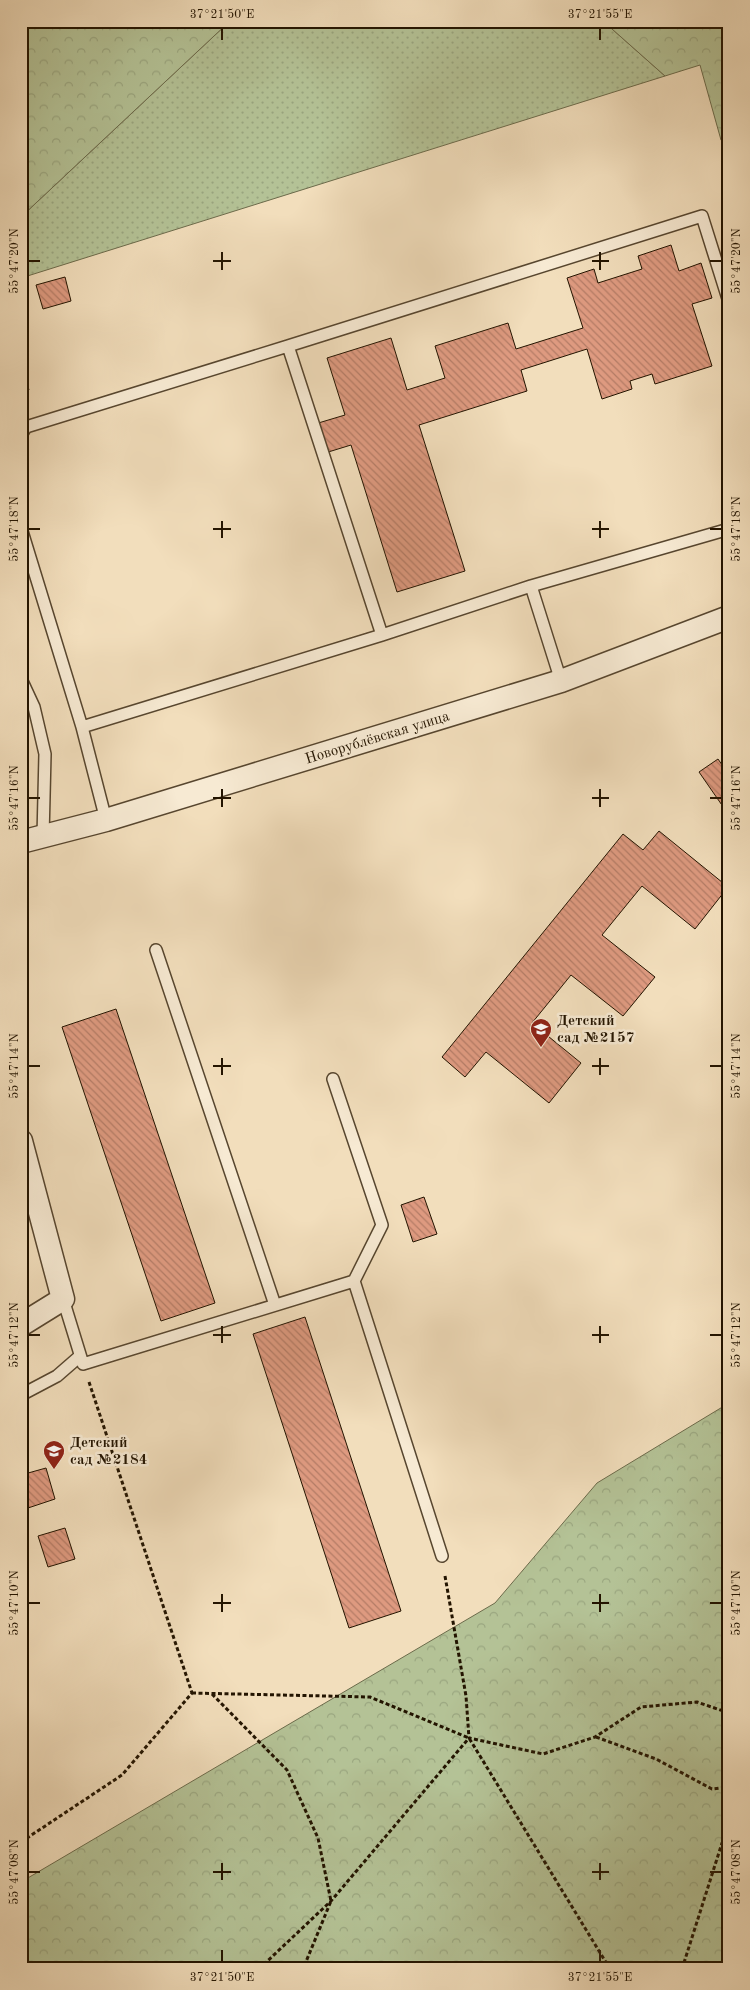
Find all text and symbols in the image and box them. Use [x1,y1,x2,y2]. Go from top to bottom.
text: 37°21'50"E [190,8,254,21]
text: 37°21'55"E [568,8,632,21]
text: 55°47'20"N [8,228,21,294]
text: 55°47'20"N [730,228,743,294]
text: 55°47'18"N [8,496,21,562]
text: 55°47'18"N [730,496,743,562]
street label: Новорублёвская улица [303,709,452,768]
text: 55°47'16"N [8,765,21,831]
text: 55°47'16"N [730,765,743,831]
place label: Детский сад №2157 [557,1014,634,1046]
school or university icon: Детский сад №2157 [529,1017,553,1048]
text: 55°47'14"N [8,1033,21,1099]
text: 55°47'14"N [730,1033,743,1099]
text: 55°47'12"N [8,1302,21,1368]
text: 55°47'12"N [730,1302,743,1368]
place label: Детский сад №2184 [70,1436,147,1468]
school or university icon: Детский сад №2184 [42,1439,66,1470]
text: 55°47'10"N [8,1570,21,1636]
text: 55°47'10"N [730,1570,743,1636]
text: 55°47'08"N [8,1839,21,1905]
text: 55°47'08"N [730,1839,743,1905]
text: 37°21'50"E [190,1971,254,1984]
text: 37°21'55"E [568,1971,632,1984]

